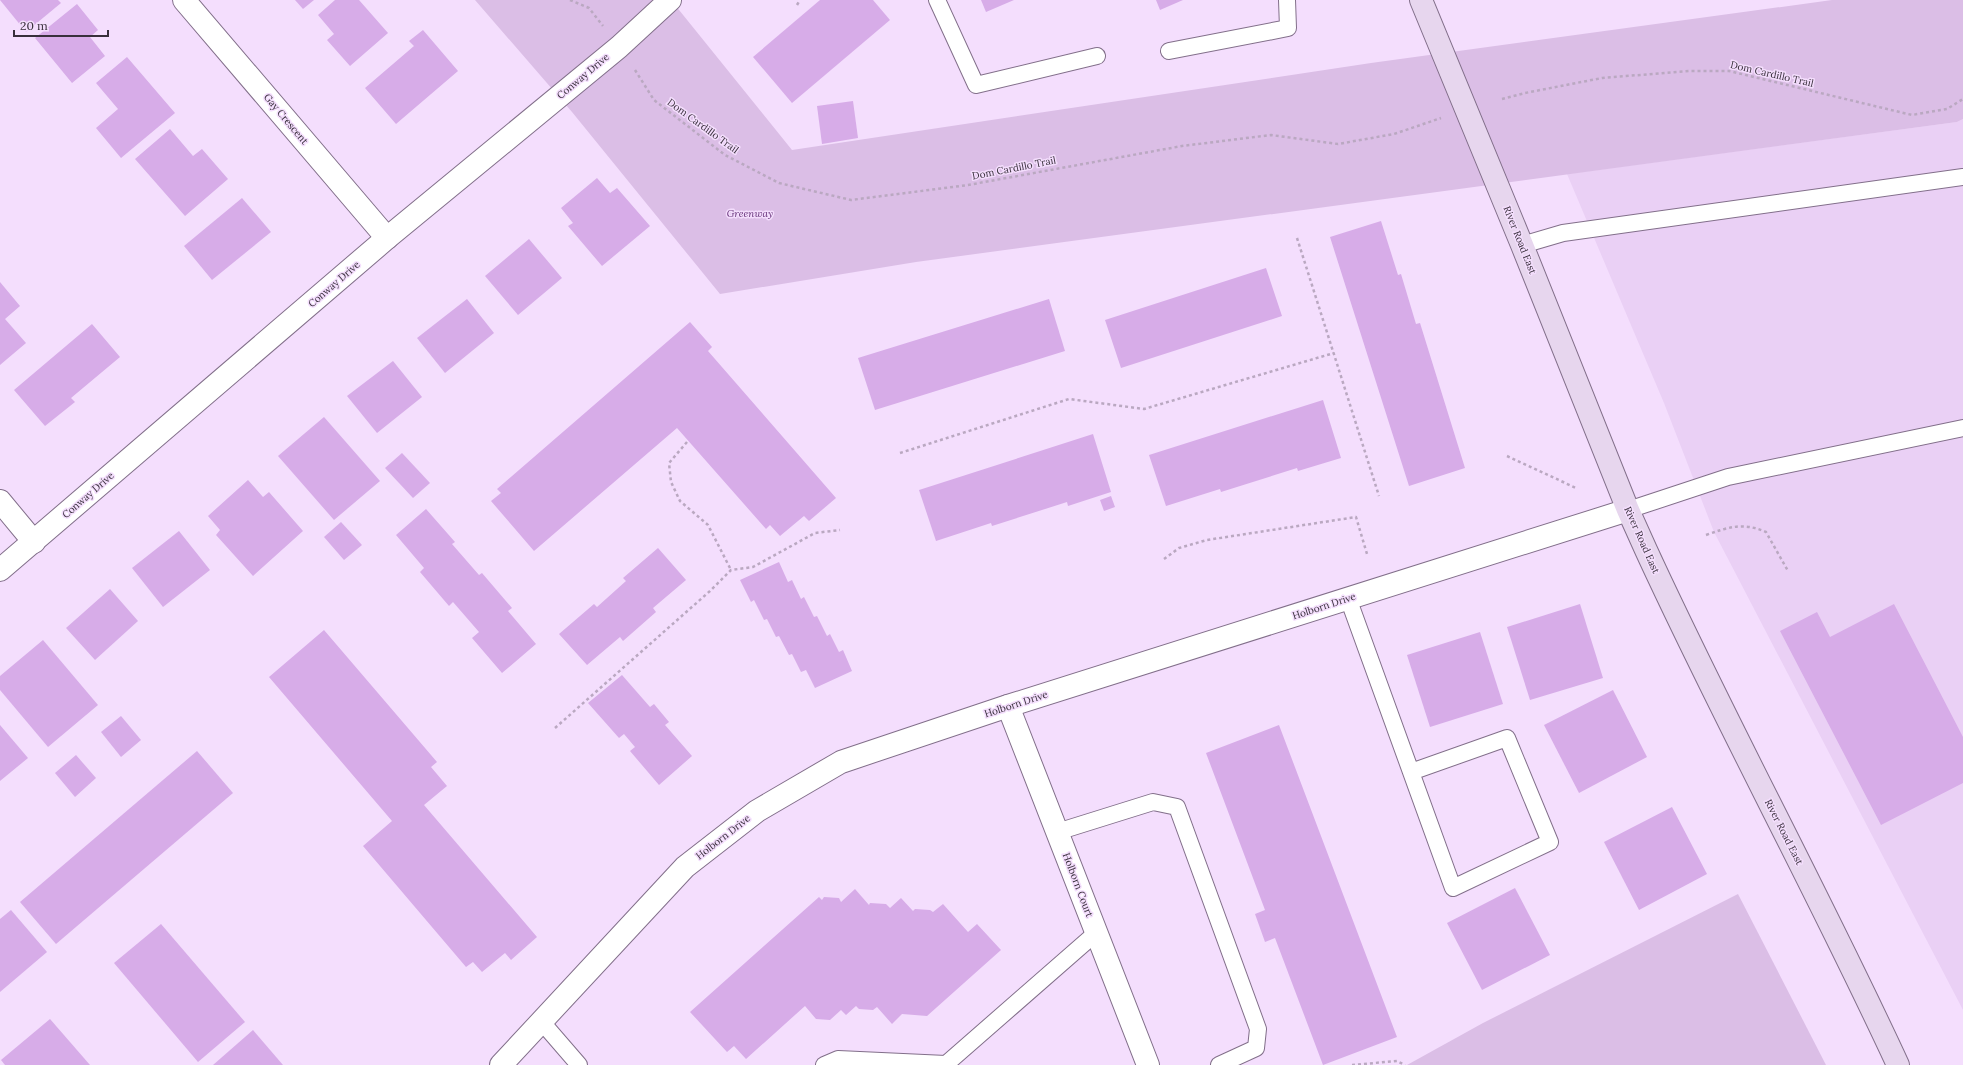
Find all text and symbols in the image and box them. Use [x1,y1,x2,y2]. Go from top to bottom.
scale bar [14,12,108,38]
text: 20 m [20,18,48,33]
street label: Conway Drive [554,50,612,102]
street label: Dom Cardillo Trail [1729,58,1815,90]
street label: Gay Crescent [261,91,311,147]
street label: Dom Cardillo Trail [665,96,742,156]
street label: Dom Cardillo Trail [971,153,1057,183]
street label: River Road East [1500,204,1540,276]
park label: Greenway [727,207,773,220]
street label: Conway Drive [305,258,363,310]
street label: Conway Drive [59,469,117,521]
street label: River Road East [1621,504,1663,576]
street label: Holborn Drive [1291,589,1358,622]
street label: Holborn Drive [983,687,1050,720]
street label: River Road East [1762,797,1806,867]
street label: Holborn Drive [693,811,753,862]
street label: Holborn Court [1060,851,1096,919]

